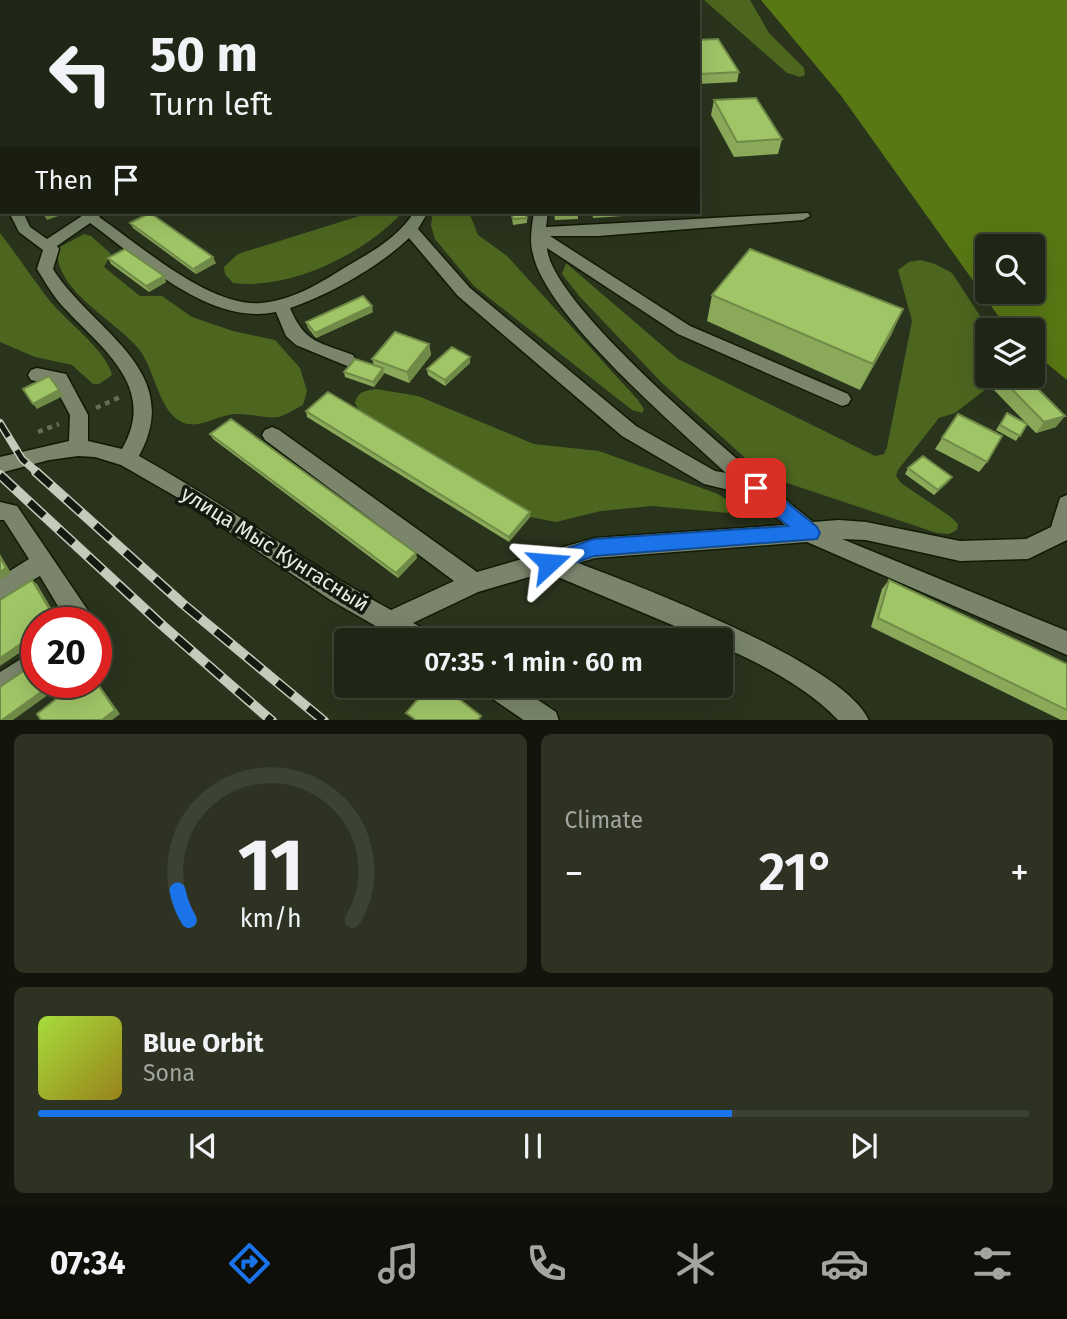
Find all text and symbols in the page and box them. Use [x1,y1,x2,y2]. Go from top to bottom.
text: 50 m [150,25,258,84]
icon: left [35,28,126,119]
text: Turn left [150,85,272,123]
icon: arrive [107,161,145,199]
text: Then [35,165,93,196]
map controls [975,234,1045,388]
button: search [975,234,1045,304]
button: layers [975,318,1045,388]
pin [726,458,786,518]
icon: arrive [737,469,775,507]
street label: улица Мыс Кунгасный [176,481,374,617]
position arrow [512,526,586,600]
speed limit sign: 20 [21,607,112,698]
text: 07:35 · 1 min · 60 m [424,647,643,678]
text: Climate [565,806,643,834]
text: 11 [237,822,303,909]
text: 21° [759,841,835,904]
text: − [565,850,584,896]
text: + [1010,850,1029,896]
text: km/h [239,903,301,933]
text: Blue Orbit [143,1028,263,1059]
text: Sona [143,1059,195,1087]
icon: previous [184,1127,222,1165]
icon: pause [514,1127,552,1165]
icon: next [845,1127,883,1165]
icon: directions [225,1239,274,1288]
icon: music [374,1239,423,1288]
icon: phone [522,1239,571,1288]
icon: climate [671,1239,720,1288]
icon: car [820,1239,869,1288]
icon: filters [968,1239,1017,1288]
text: 07:34 [50,1244,126,1282]

